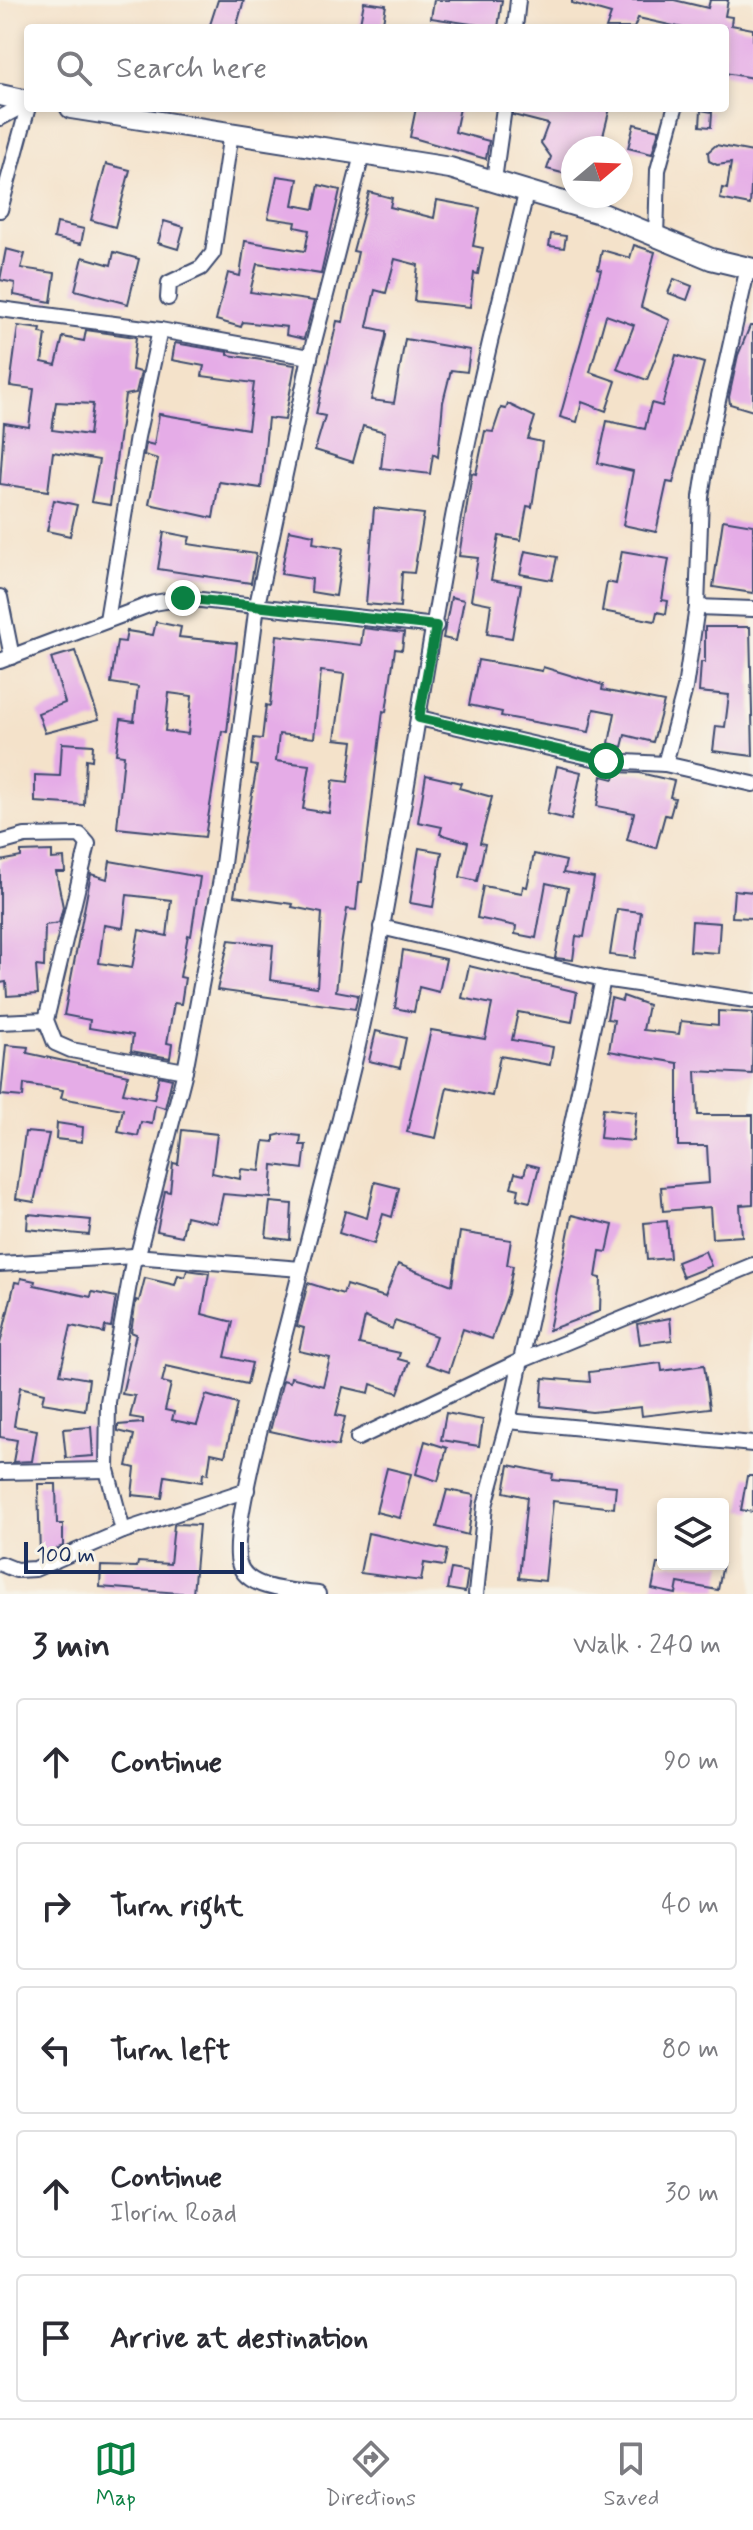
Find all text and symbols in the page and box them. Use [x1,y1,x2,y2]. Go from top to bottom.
search box [24,24,729,112]
icon: search [52,46,96,90]
text: Search here [116,49,267,88]
north arrow [561,136,633,208]
route end [165,580,201,616]
route start [588,743,624,779]
map controls [657,1498,729,1570]
button: layers [657,1498,729,1570]
scale bar [24,1538,244,1574]
text: 100 m [36,1542,95,1570]
text: 3 min [32,1624,110,1669]
text: Walk · 240 m [573,1629,721,1663]
icon: ahead [34,1740,78,1784]
text: Continue [110,1743,222,1782]
text: 90 m [664,1745,719,1779]
icon: right [34,1884,78,1928]
text: Turn right [110,1887,243,1926]
text: 40 m [661,1889,719,1923]
icon: left [34,2028,78,2072]
text: Turn left [110,2031,230,2070]
text: 80 m [662,2033,719,2067]
text: Continue [110,2158,222,2197]
icon: ahead [34,2172,78,2216]
text: 30 m [665,2177,719,2211]
text: Ilorin Road [110,2197,237,2231]
icon: arrive [34,2316,78,2360]
text: Arrive at destination [110,2319,368,2358]
tab: Map [94,2437,138,2513]
tab: Directions [325,2437,416,2513]
tab: Saved [604,2437,659,2513]

